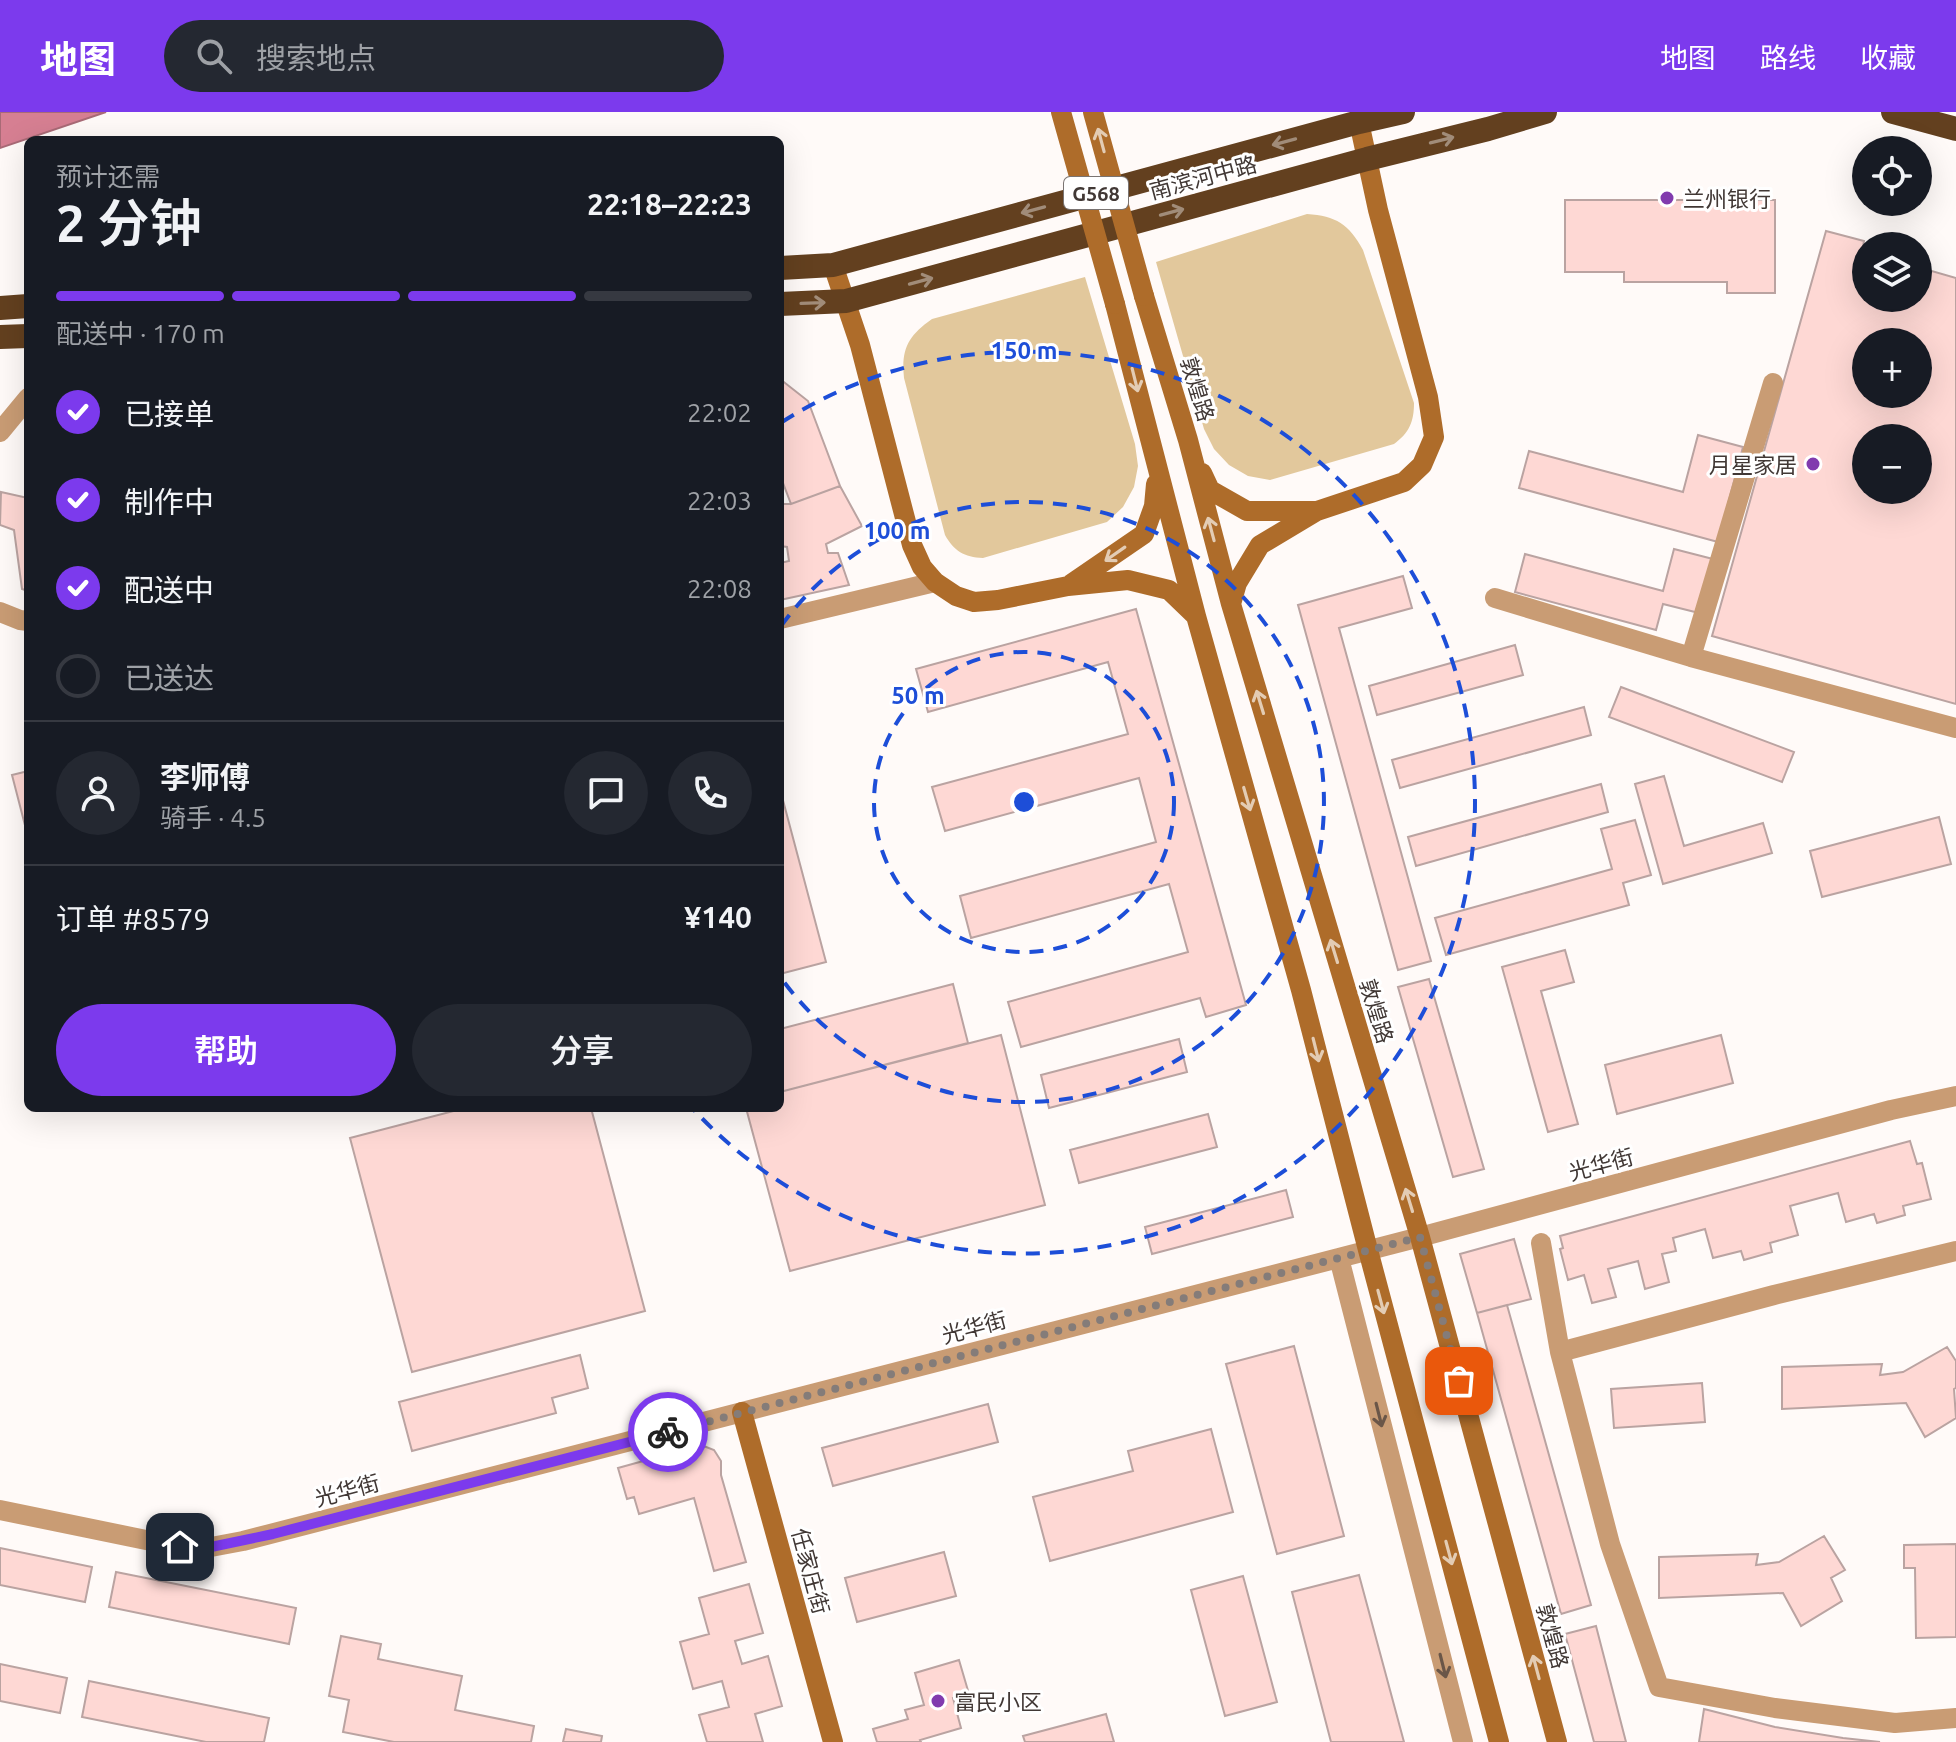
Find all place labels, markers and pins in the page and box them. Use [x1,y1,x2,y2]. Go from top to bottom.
place label: 兰州银行 [1683,186,1771,211]
marker: 兰州银行 [1658,189,1676,207]
place label: 月星家居 [1709,452,1797,477]
marker: 月星家居 [1804,455,1822,473]
centre of rings [1010,788,1038,816]
pin [1425,1347,1493,1415]
pin [146,1513,214,1581]
place label: 富民小区 [954,1689,1042,1714]
marker: 富民小区 [929,1692,947,1710]

